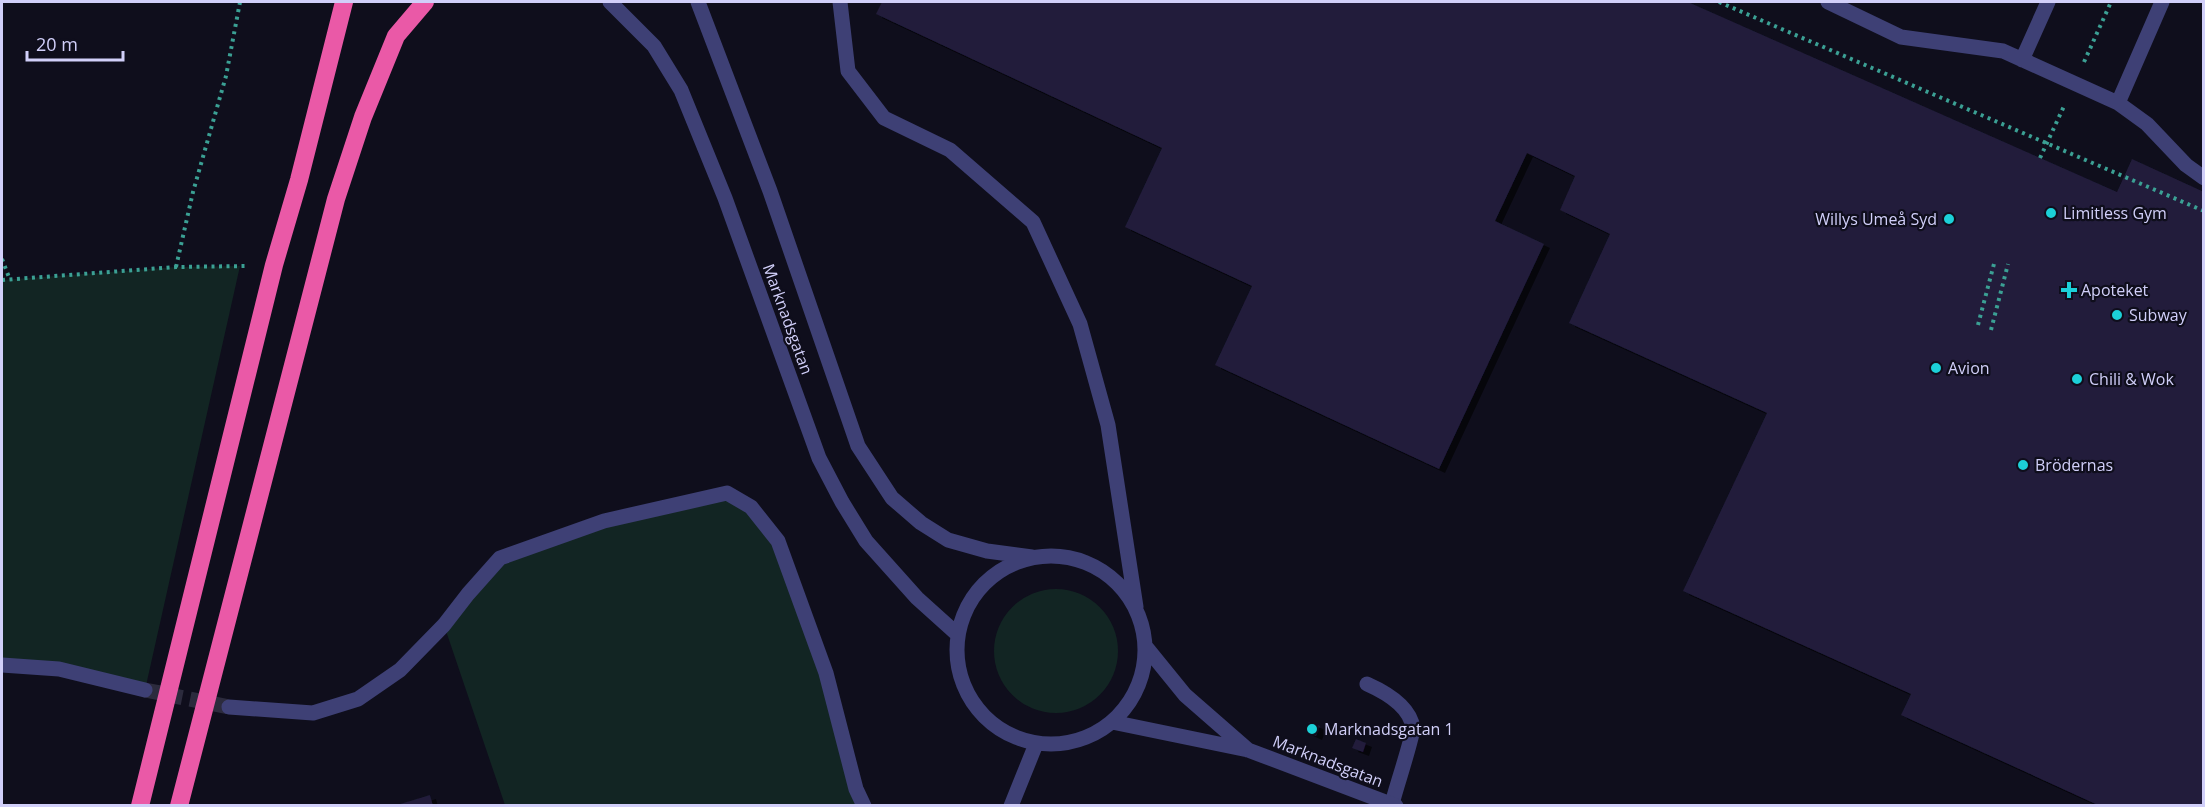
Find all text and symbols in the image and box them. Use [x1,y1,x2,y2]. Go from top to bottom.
scale bar [27,24,123,62]
text: 20 m [36,32,78,56]
place label: Limitless Gym [2063,202,2167,224]
marker: Limitless Gym [2044,206,2058,220]
place label: Willys Umeå Syd [1815,208,1937,230]
marker: Willys Umeå Syd [1942,212,1956,226]
street label: Marknadsgatan [758,261,818,377]
place label: Apoteket [2081,279,2149,301]
marker: Apoteket [2062,283,2076,297]
place label: Subway [2129,304,2188,326]
marker: Subway [2110,308,2124,322]
place label: Avion [1948,357,1990,379]
marker: Avion [1929,361,1943,375]
place label: Chili & Wok [2089,368,2174,390]
marker: Chili & Wok [2070,372,2084,386]
place label: Brödernas [2035,454,2113,476]
marker: Brödernas [2016,458,2030,472]
place label: Marknadsgatan 1 [1324,718,1454,740]
marker: Marknadsgatan 1 [1305,722,1319,736]
street label: Marknadsgatan [1270,730,1386,792]

